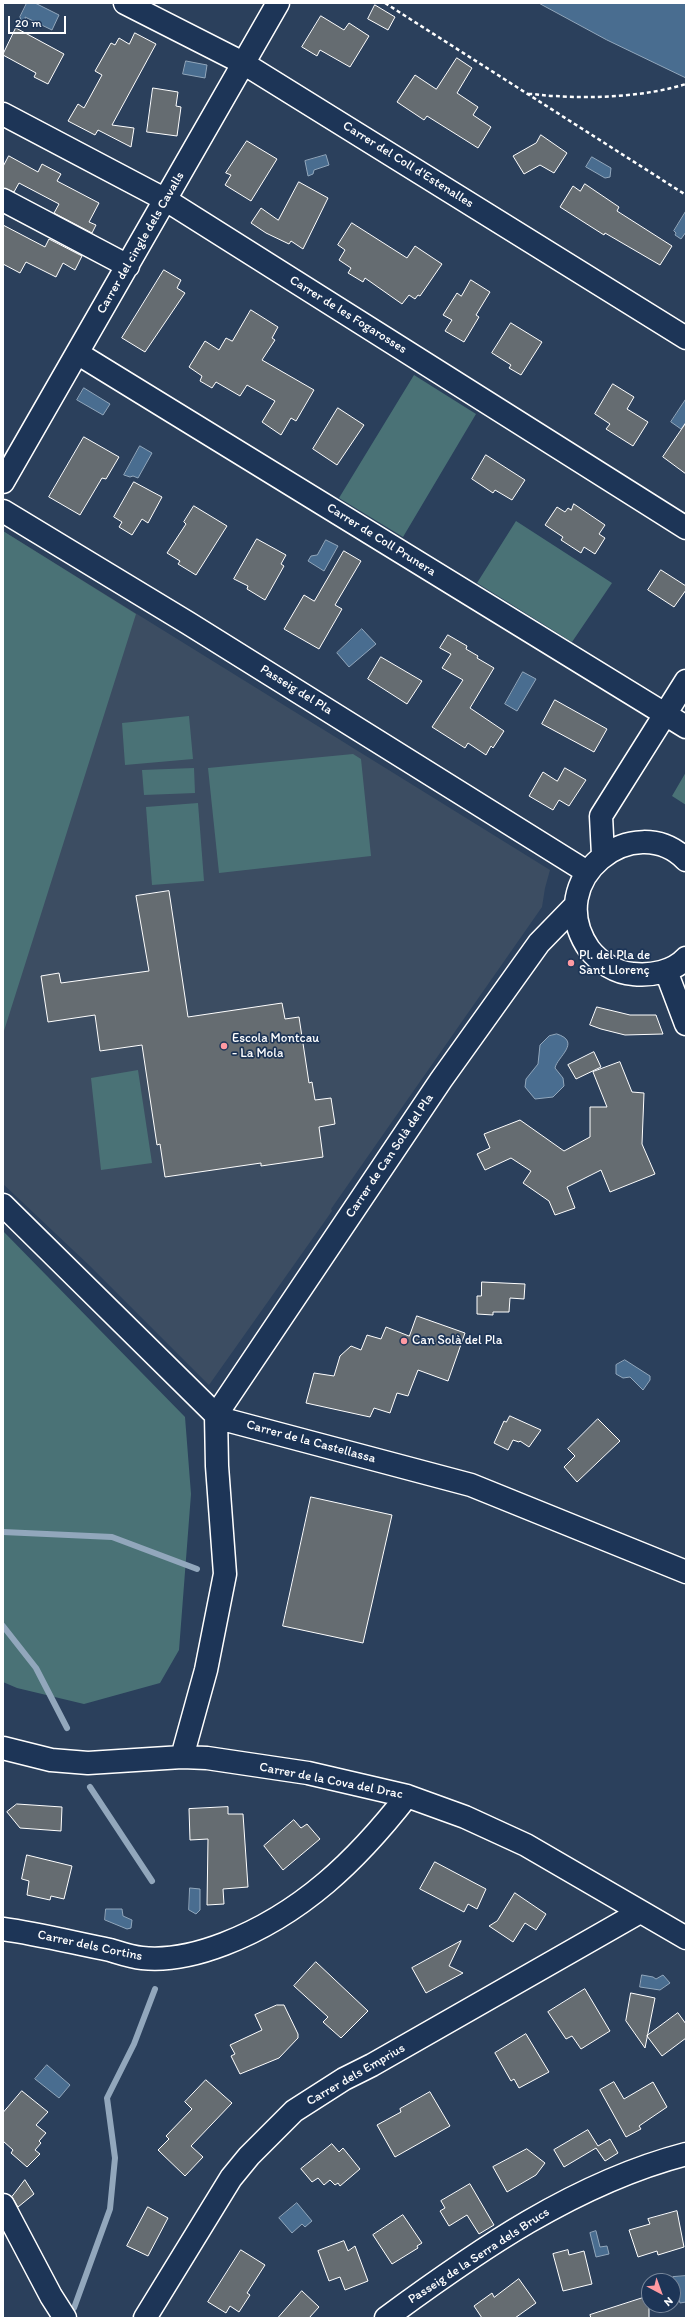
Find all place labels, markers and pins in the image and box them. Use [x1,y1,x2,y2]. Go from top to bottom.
place label: Pl. del Pla de Sant Llorenç [579,948,650,979]
marker: Pl. del Pla de Sant Llorenç [566,958,576,968]
place label: Escola Montcau - La Mola [232,1031,319,1062]
marker: Escola Montcau - La Mola [219,1041,229,1051]
place label: Can Solà del Pla [412,1333,503,1349]
marker: Can Solà del Pla [399,1336,409,1346]

